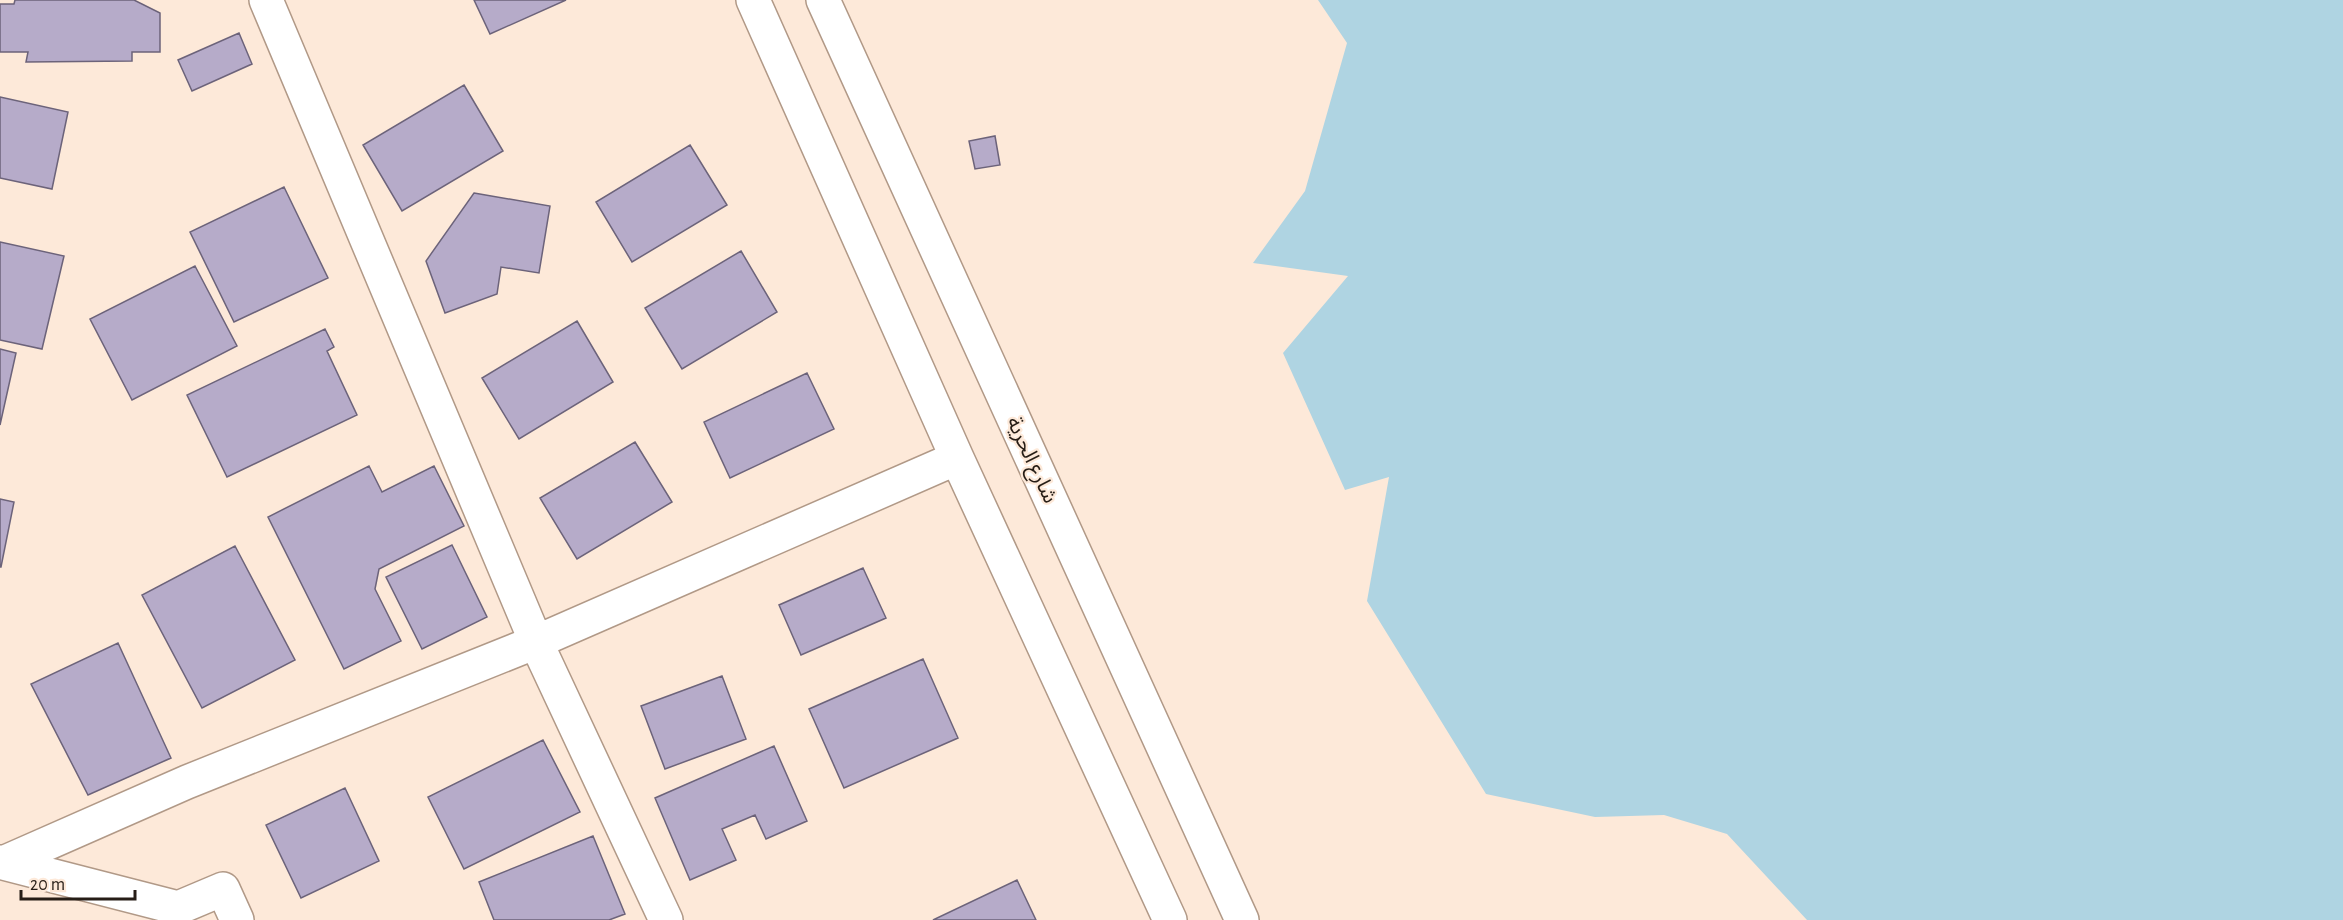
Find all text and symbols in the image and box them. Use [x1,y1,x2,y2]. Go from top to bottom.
street label: شارع الحرية [999,414,1061,508]
scale bar [21,863,135,901]
text: 20 m [30,876,65,894]

